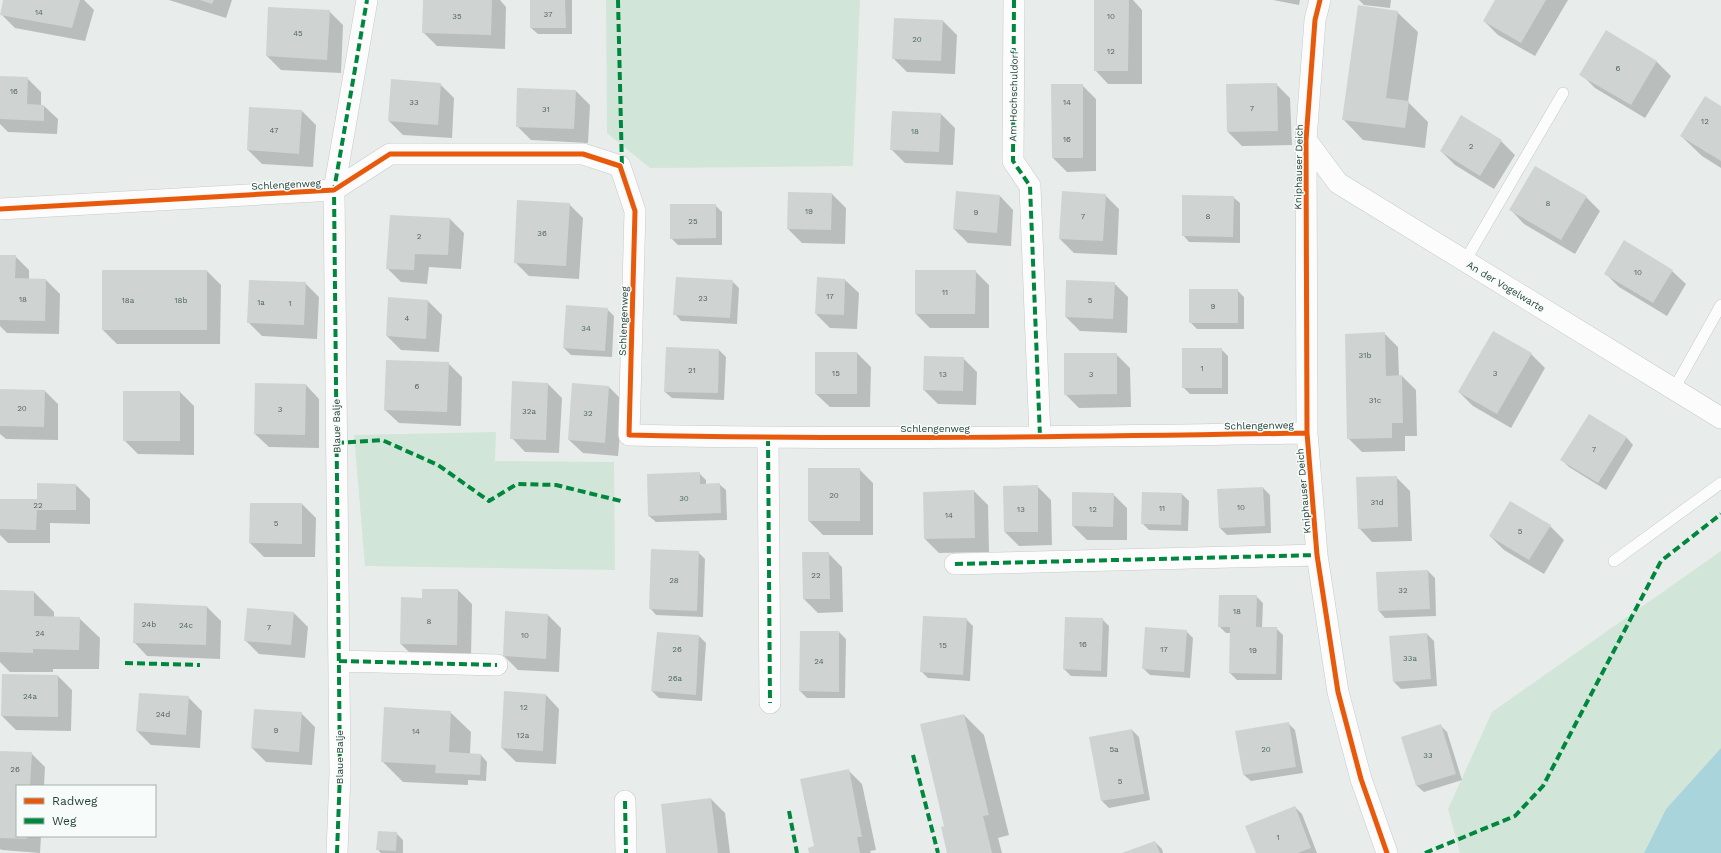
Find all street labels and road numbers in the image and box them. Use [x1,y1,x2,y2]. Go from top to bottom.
street label: Am Hochschuldorf [1007,50,1020,142]
street label: Kniphauser Deich [1292,124,1305,210]
street label: Schlengenweg [251,177,322,192]
street label: An der Vogelwarte [1465,259,1547,314]
street label: Schlengenweg [617,285,630,356]
street label: Blaue Balje [331,399,342,453]
street label: Schlengenweg [1224,419,1295,432]
street label: Schlengenweg [900,423,971,434]
street label: Kniphauser Deich [1294,448,1313,534]
street label: Blaue Balje [334,730,345,784]

